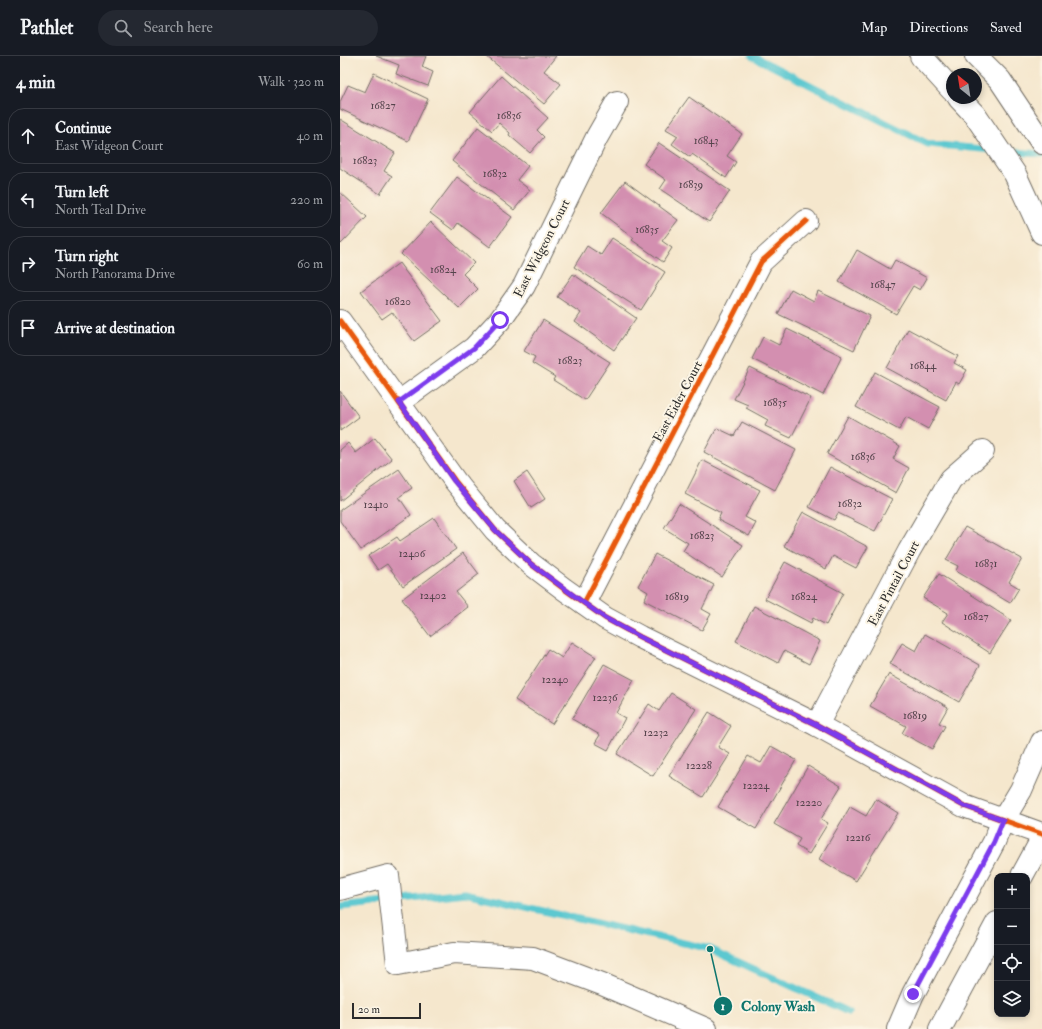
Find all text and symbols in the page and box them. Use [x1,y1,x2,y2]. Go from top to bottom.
search box [98,10,378,46]
text: Pathlet [20,16,74,40]
icon: search [112,17,134,39]
text: Search here [144,18,213,37]
text: Map [861,19,887,36]
text: Directions [909,19,968,36]
text: Saved [990,19,1022,36]
north arrow [946,68,982,104]
text: 4 min [16,72,55,93]
text: Walk · 320 m [258,74,324,90]
house number: 16827 [370,99,396,112]
house number: 16836 [497,109,523,122]
text: Continue [55,119,111,138]
icon: ahead [17,125,39,147]
text: 40 m [297,128,323,144]
house number: 16843 [694,134,718,147]
text: East Widgeon Court [55,138,163,154]
house number: 16823 [353,154,377,167]
house number: 16832 [483,167,508,180]
house number: 16839 [679,178,703,191]
text: Turn left [55,183,109,202]
icon: left [17,189,39,211]
text: 220 m [290,192,323,208]
street label: East Widgeon Court [510,197,574,300]
text: North Teal Drive [55,202,146,218]
house number: 16835 [635,223,659,236]
text: Turn right [55,247,118,266]
icon: right [17,253,39,275]
text: 60 m [297,256,323,272]
house number: 16824 [430,263,457,276]
text: North Panorama Drive [55,266,175,282]
house number: 16847 [870,278,896,291]
house number: 16820 [385,295,411,308]
route start [491,311,509,329]
icon: arrive [17,317,39,339]
text: Arrive at destination [55,319,175,338]
house number: 16823 [558,354,582,367]
street label: East Eider Court [650,358,706,445]
house number: 16844 [910,359,937,372]
house number: 16835 [763,396,787,409]
house number: 16836 [851,450,877,463]
house number: 16832 [838,497,863,510]
house number: 12410 [364,498,389,511]
house number: 16823 [690,529,714,542]
street label: East Pintail Court [865,538,923,629]
house number: 12406 [399,547,427,560]
house number: 16831 [975,557,997,570]
house number: 12402 [420,589,447,602]
house number: 16819 [665,590,689,603]
house number: 16824 [791,590,818,603]
house number: 16827 [963,610,989,623]
house number: 12240 [542,673,569,686]
house number: 12236 [593,691,619,704]
house number: 16819 [903,709,927,722]
house number: 12232 [644,726,669,739]
house number: 12228 [686,759,712,772]
house number: 12224 [743,779,770,792]
house number: 12220 [796,796,823,809]
house number: 12216 [846,831,872,844]
map controls [994,873,1030,1017]
button: + [994,873,1030,909]
button: − [994,909,1030,945]
button: locate [994,945,1030,981]
button: layers [994,981,1030,1017]
route end [904,985,922,1003]
callout: Colony Wash [713,993,823,1019]
text: Colony Wash [741,998,816,1016]
text: 1 [721,999,725,1014]
scale bar [352,1001,421,1020]
text: 20 m [358,1003,380,1016]

